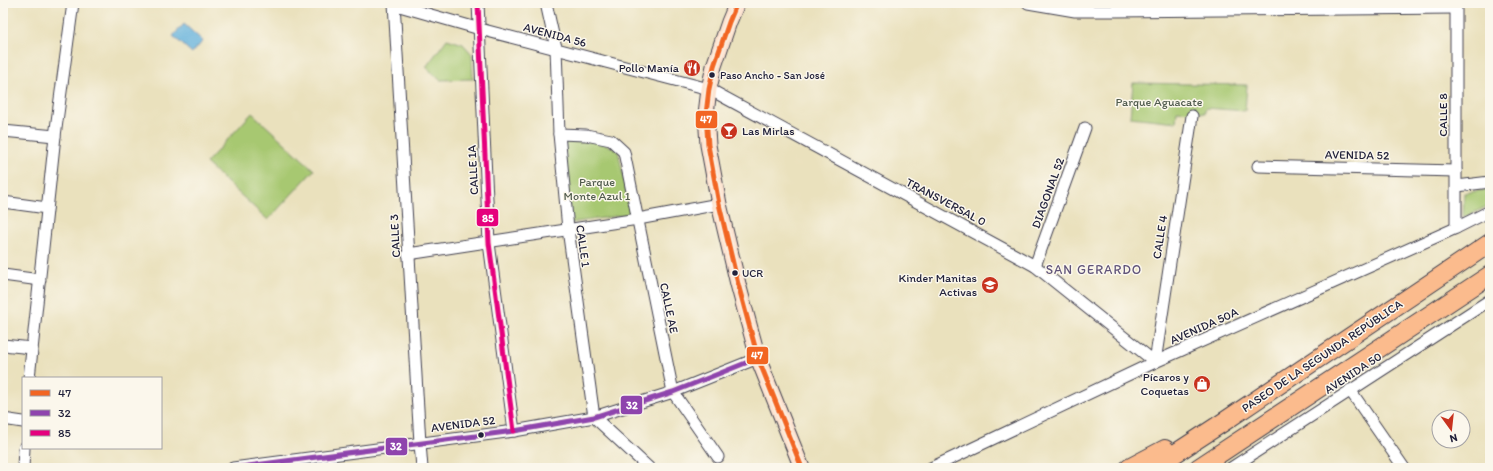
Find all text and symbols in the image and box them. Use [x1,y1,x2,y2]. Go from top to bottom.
street label: AVENIDA 56 [522,20,588,50]
restaurant icon: Pollo Manía [682,58,702,78]
place label: Pollo Manía [619,61,680,75]
place label: Paso Ancho - San José [720,69,825,82]
marker: Paso Ancho - San José [707,70,717,80]
street label: CALLE 8 [1436,93,1450,137]
park label: Parque Aguacate [1115,95,1203,109]
line badge: 47 [695,110,718,129]
text: 47 [700,113,713,126]
bar icon: Las Mirlas [719,121,739,141]
place label: Las Mirlas [742,124,795,138]
street label: CALLE 1A [465,144,481,195]
street label: AVENIDA 52 [1325,147,1390,163]
street label: DIAGONAL 52 [1029,155,1068,230]
park label: Parque Monte Azul 1 [564,175,631,203]
street label: TRANSVERSAL 0 [904,175,988,229]
line badge: 85 [476,208,499,227]
text: 85 [482,212,494,225]
street label: CALLE 3 [387,213,403,258]
street label: CALLE 4 [1150,214,1170,260]
street label: CALLE 1 [573,224,593,268]
district label: SAN GERARDO [1046,262,1142,277]
place label: UCR [742,267,763,280]
marker: UCR [730,268,740,278]
place label: Kinder Manitas Activas [899,271,977,299]
school or university icon: Kinder Manitas Activas [980,275,1000,295]
street label: CALLE AE [657,281,681,335]
street label: PASEO DE LA SEGUNDA REPÚBLICA [1239,297,1405,415]
street label: AVENIDA 50A [1168,305,1241,347]
line badge: 47 [746,346,769,365]
text: 47 [751,349,764,362]
street label: AVENIDA 50 [1322,349,1384,397]
place label: Pícaros y Coquetas [1141,370,1189,398]
shop icon: Pícaros y Coquetas [1192,374,1212,394]
legend [22,377,162,449]
text: 47 [58,386,71,400]
line badge: 32 [620,395,643,415]
text: 32 [626,399,638,412]
text: 32 [58,406,72,420]
north arrow [1431,409,1471,449]
street label: AVENIDA 52 [430,413,497,435]
text: 85 [58,426,71,440]
unlabelled marker [476,430,486,440]
text: N [1448,431,1459,445]
line badge: 32 [385,437,408,456]
text: 32 [390,440,402,453]

